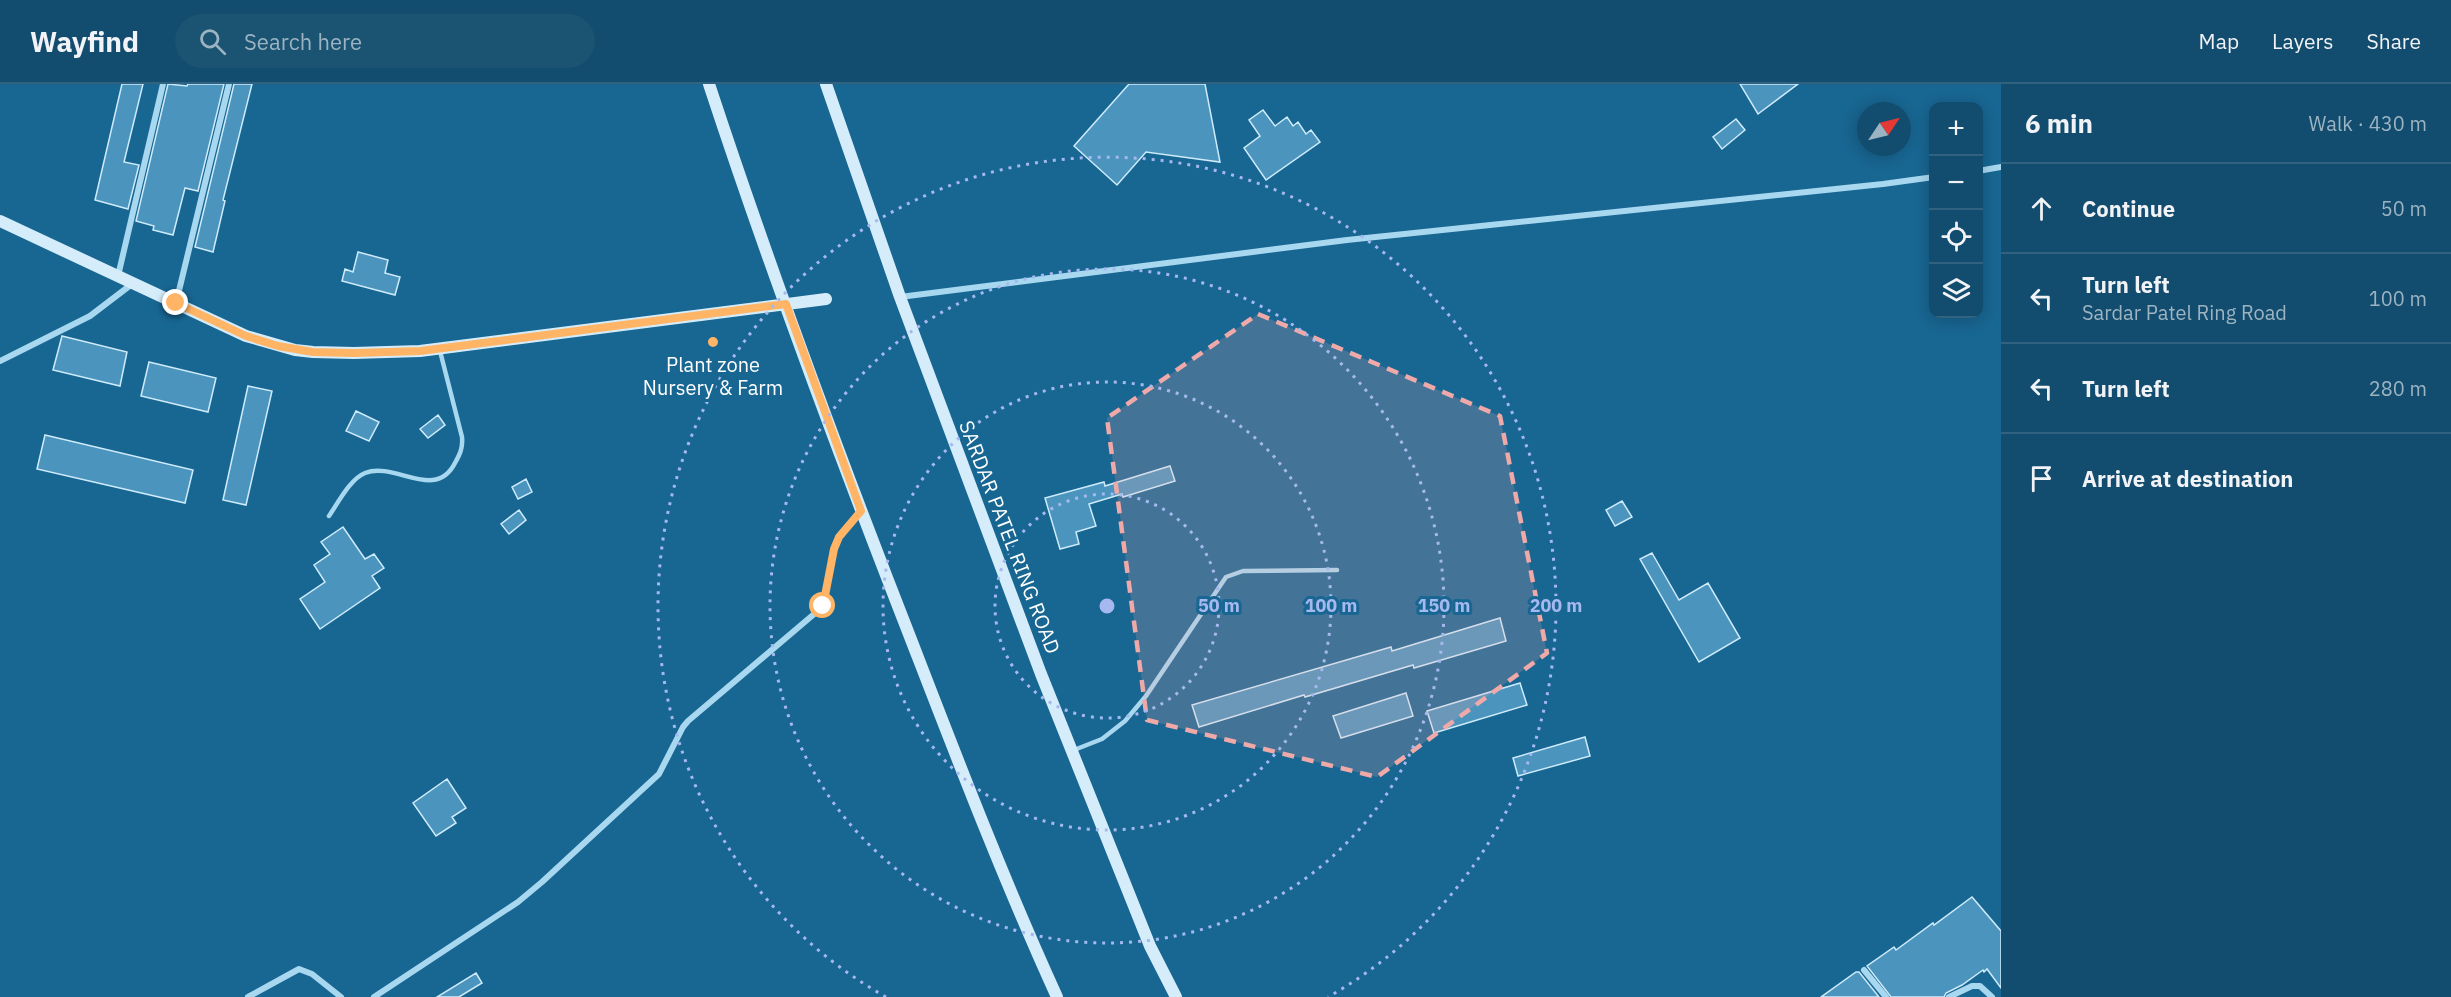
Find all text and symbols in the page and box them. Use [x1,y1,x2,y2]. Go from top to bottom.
search box [175,14,595,68]
text: Wayfind [30,23,139,60]
icon: search [196,25,229,58]
text: Search here [244,27,362,56]
text: Map [2199,27,2239,55]
text: Layers [2272,27,2334,55]
text: Share [2367,27,2421,55]
north arrow [1857,102,1911,156]
map controls [1929,102,1983,318]
button: + [1929,102,1983,156]
text: 6 min [2025,106,2093,140]
text: Walk · 430 m [2309,110,2427,137]
button: − [1929,156,1983,210]
icon: ahead [2025,192,2058,225]
text: Continue [2082,194,2175,223]
text: 50 m [2381,195,2427,222]
button: locate [1929,210,1983,264]
button: layers [1929,264,1983,318]
text: Turn left [2082,270,2170,299]
icon: left [2025,282,2058,315]
text: 100 m [2369,285,2427,312]
route end [162,289,188,315]
text: Sardar Patel Ring Road [2082,299,2287,326]
marker: Plant zone Nursery & Farm [706,335,720,349]
place label: Plant zone Nursery & Farm [643,351,783,401]
icon: left [2025,372,2058,405]
text: Turn left [2082,374,2170,403]
text: 280 m [2369,375,2427,402]
street label: SARDAR PATEL RING ROAD [953,417,1067,657]
icon: arrive [2025,462,2058,495]
text: Arrive at destination [2082,464,2293,493]
route start [809,592,835,618]
text: 50 m [1198,594,1240,617]
text: 100 m [1305,594,1357,617]
text: 150 m [1418,594,1470,617]
text: 200 m [1530,594,1582,617]
centre of rings [1097,596,1117,616]

